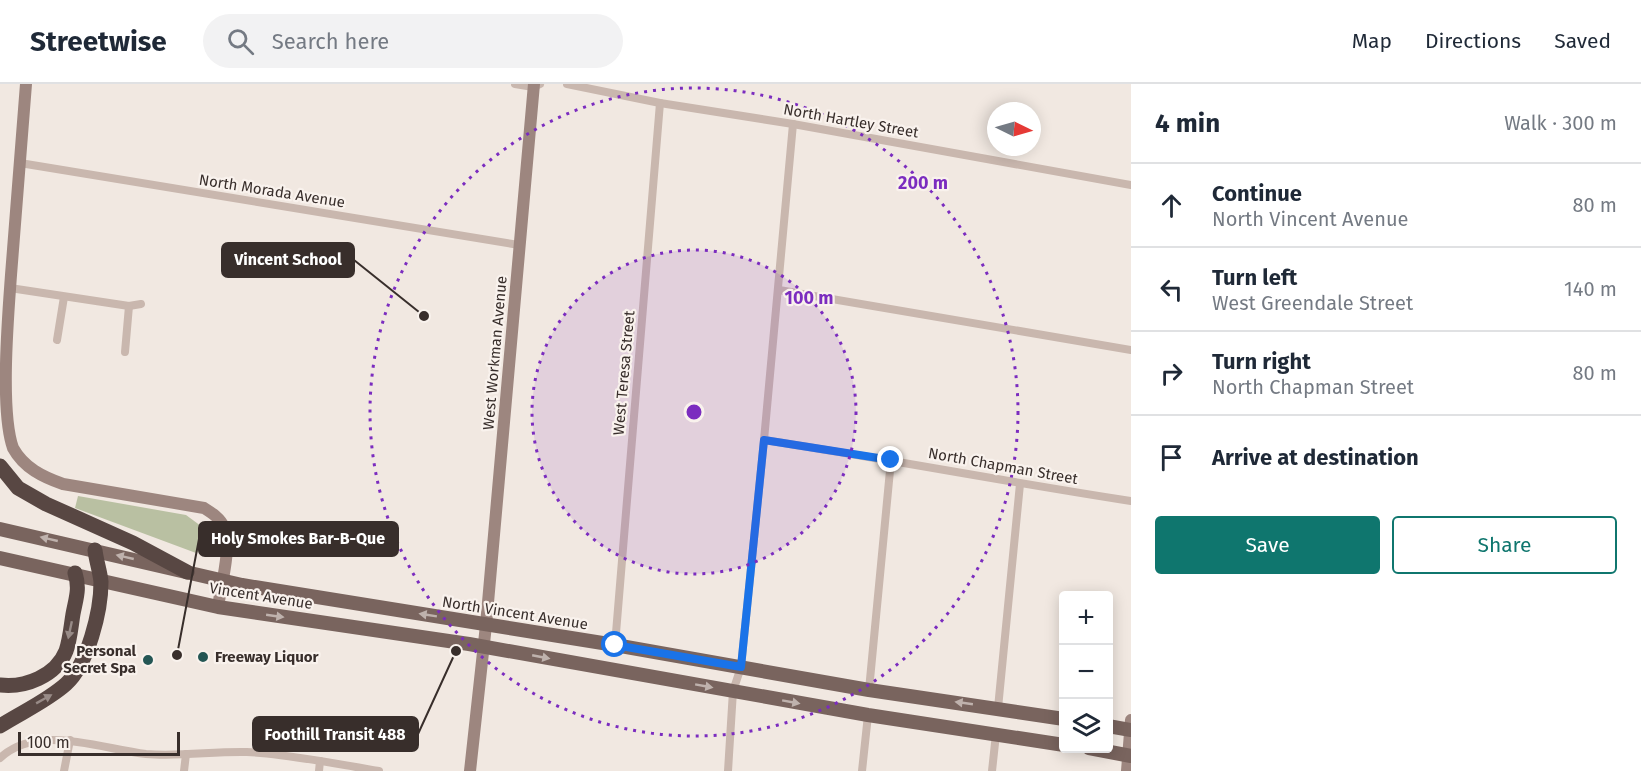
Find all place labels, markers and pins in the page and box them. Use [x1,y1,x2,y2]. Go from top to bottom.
callout: Vincent School [222,243,354,277]
centre of rings [684,402,704,422]
callout: Holy Smokes Bar-B-Que [199,522,398,556]
place label: Personal Secret Spa [63,642,137,677]
place label: Freeway Liquor [215,648,320,666]
marker: Freeway Liquor [196,650,210,664]
marker: Personal Secret Spa [141,653,155,667]
callout: Foothill Transit 488 [253,717,418,751]

